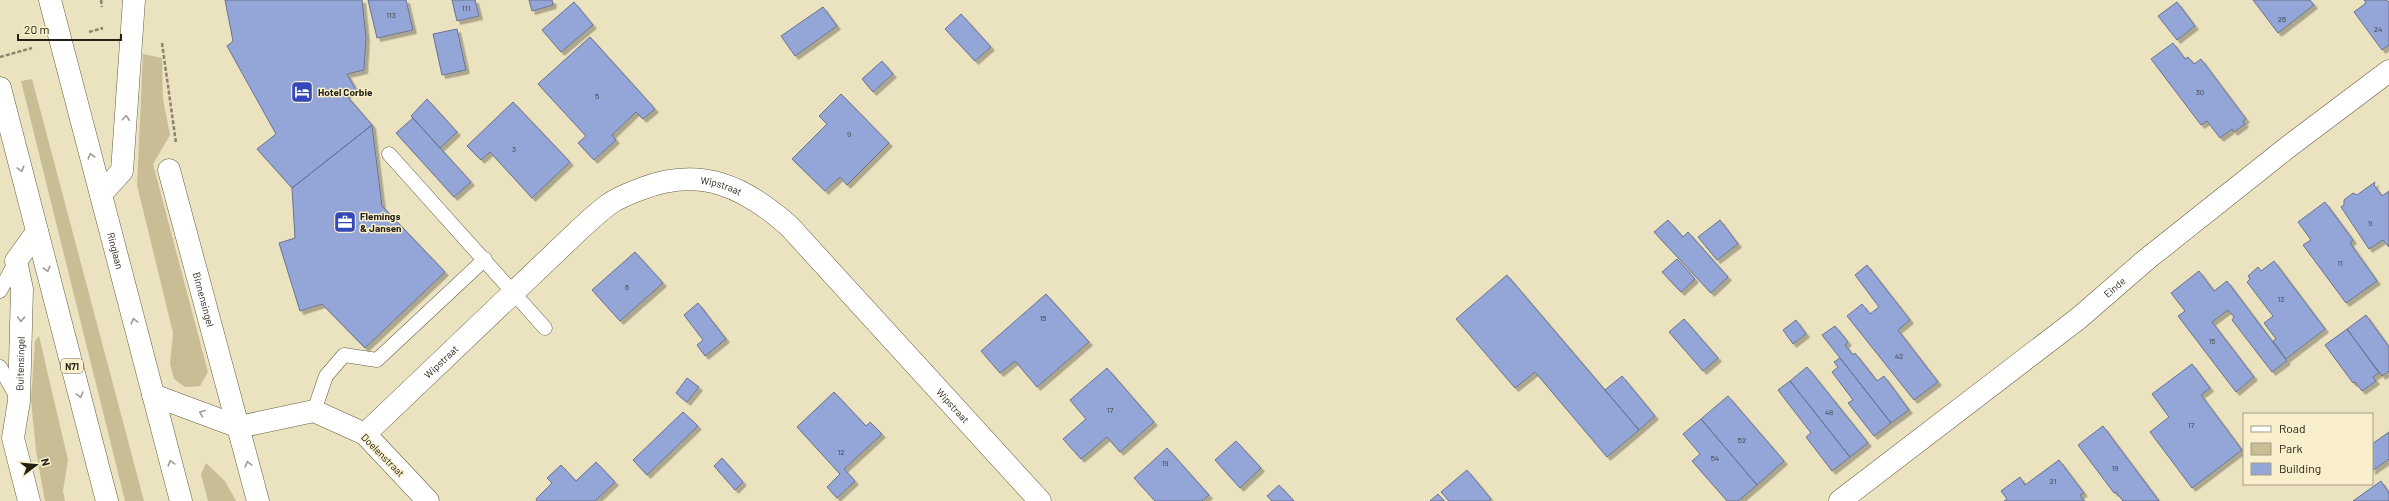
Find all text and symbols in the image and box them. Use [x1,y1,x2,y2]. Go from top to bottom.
house number: 111 [462,3,470,13]
house number: 113 [386,10,396,20]
house number: 26 [2278,14,2286,24]
scale bar [18,16,121,42]
text: 20 m [24,22,50,36]
house number: 24 [2374,24,2382,34]
hotel icon: Hotel Corbie [289,79,315,105]
place label: Hotel Corbie [318,86,373,98]
house number: 30 [2196,87,2204,97]
house number: 5 [595,91,599,101]
one-way arrow [121,115,130,121]
house number: 9 [847,129,851,139]
house number: 3 [512,144,516,154]
one-way arrow [87,153,96,160]
one-way arrow [16,165,25,172]
street label: Wipstraat [700,174,744,198]
office icon: Flemings & Jansen [332,209,358,235]
place label: Flemings & Jansen [360,210,402,234]
house number: 9 [2368,218,2372,228]
street label: Ringlaan [105,231,126,270]
house number: 11 [2337,258,2343,268]
one-way arrow [42,266,51,273]
street label: Binnensingel [191,271,217,328]
street label: Einde [2101,275,2128,300]
house number: 6 [625,282,629,292]
house number: 13 [2278,294,2284,304]
house number: 15 [1040,313,1046,323]
one-way arrow [17,316,26,322]
one-way arrow [130,318,139,325]
street label: Buitensingel [13,336,27,391]
house number: 15 [2209,336,2215,346]
street label: Wipstraat [421,342,461,381]
house number: 42 [1895,351,1903,361]
road number: N71 [61,359,83,373]
street label: Wipstraat [934,386,972,426]
one-way arrow [75,392,84,399]
house number: 17 [1107,405,1114,415]
house number: 48 [1825,407,1833,417]
one-way arrow [199,410,206,418]
legend [2243,413,2373,485]
house number: 17 [2188,420,2195,430]
text: Road [2279,421,2306,435]
street label: Doelenstraat [359,431,407,479]
house number: 52 [1738,435,1746,445]
text: Park [2279,441,2303,455]
north arrow [16,445,56,485]
house number: 12 [837,447,845,457]
house number: 54 [1711,453,1719,463]
text: N [39,457,53,467]
house number: 19 [1162,458,1168,468]
one-way arrow [167,460,176,467]
one-way arrow [244,461,253,468]
text: Building [2279,461,2321,475]
house number: 19 [2112,463,2118,473]
house number: 21 [2050,476,2057,486]

